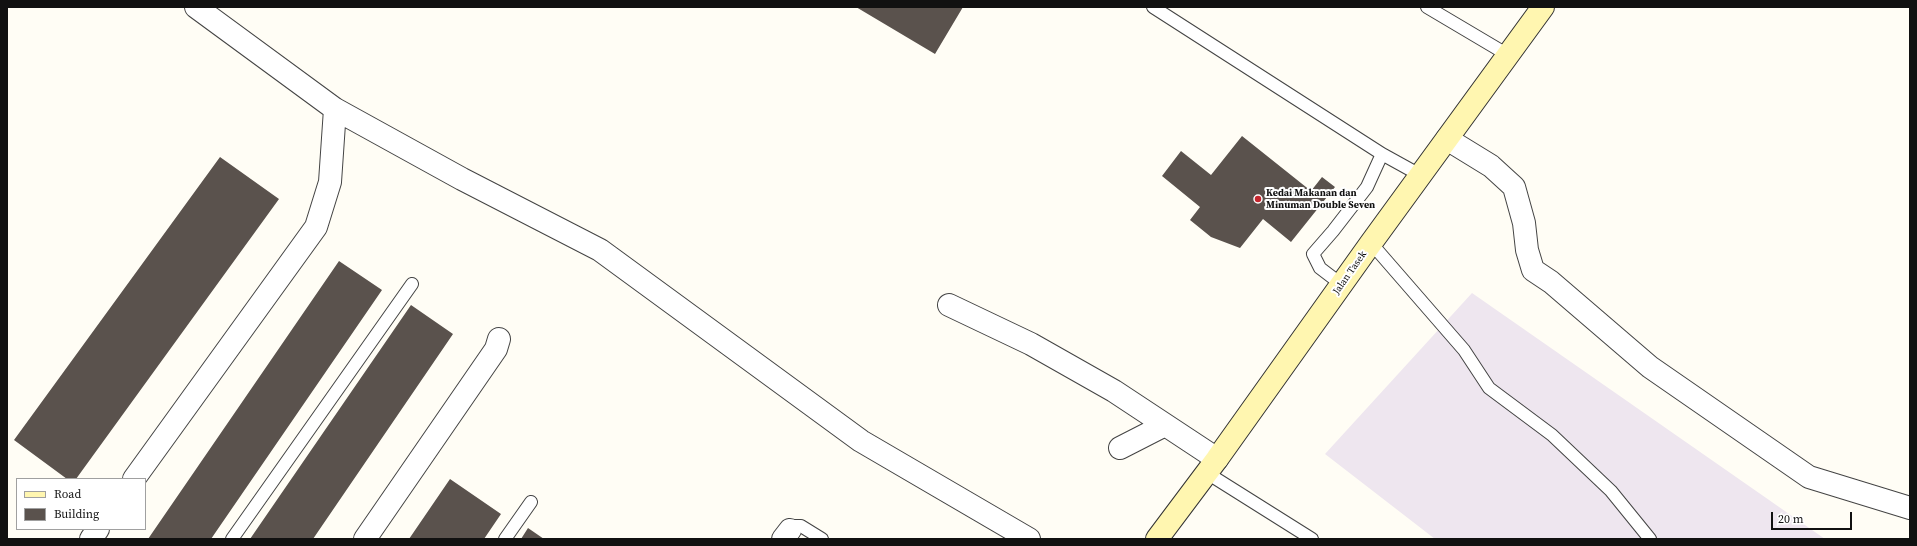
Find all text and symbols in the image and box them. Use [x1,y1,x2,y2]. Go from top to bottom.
place label: Kedai Makanan dan Minuman Double Seven [1266,187,1375,210]
marker: Kedai Makanan dan Minuman Double Seven [1253,194,1263,204]
street label: Jalan Tasek [1331,249,1369,297]
legend [16,478,146,530]
text: Road [54,486,81,502]
scale bar [1773,504,1854,530]
text: Building [54,506,99,522]
text: 20 m [1778,511,1804,527]

